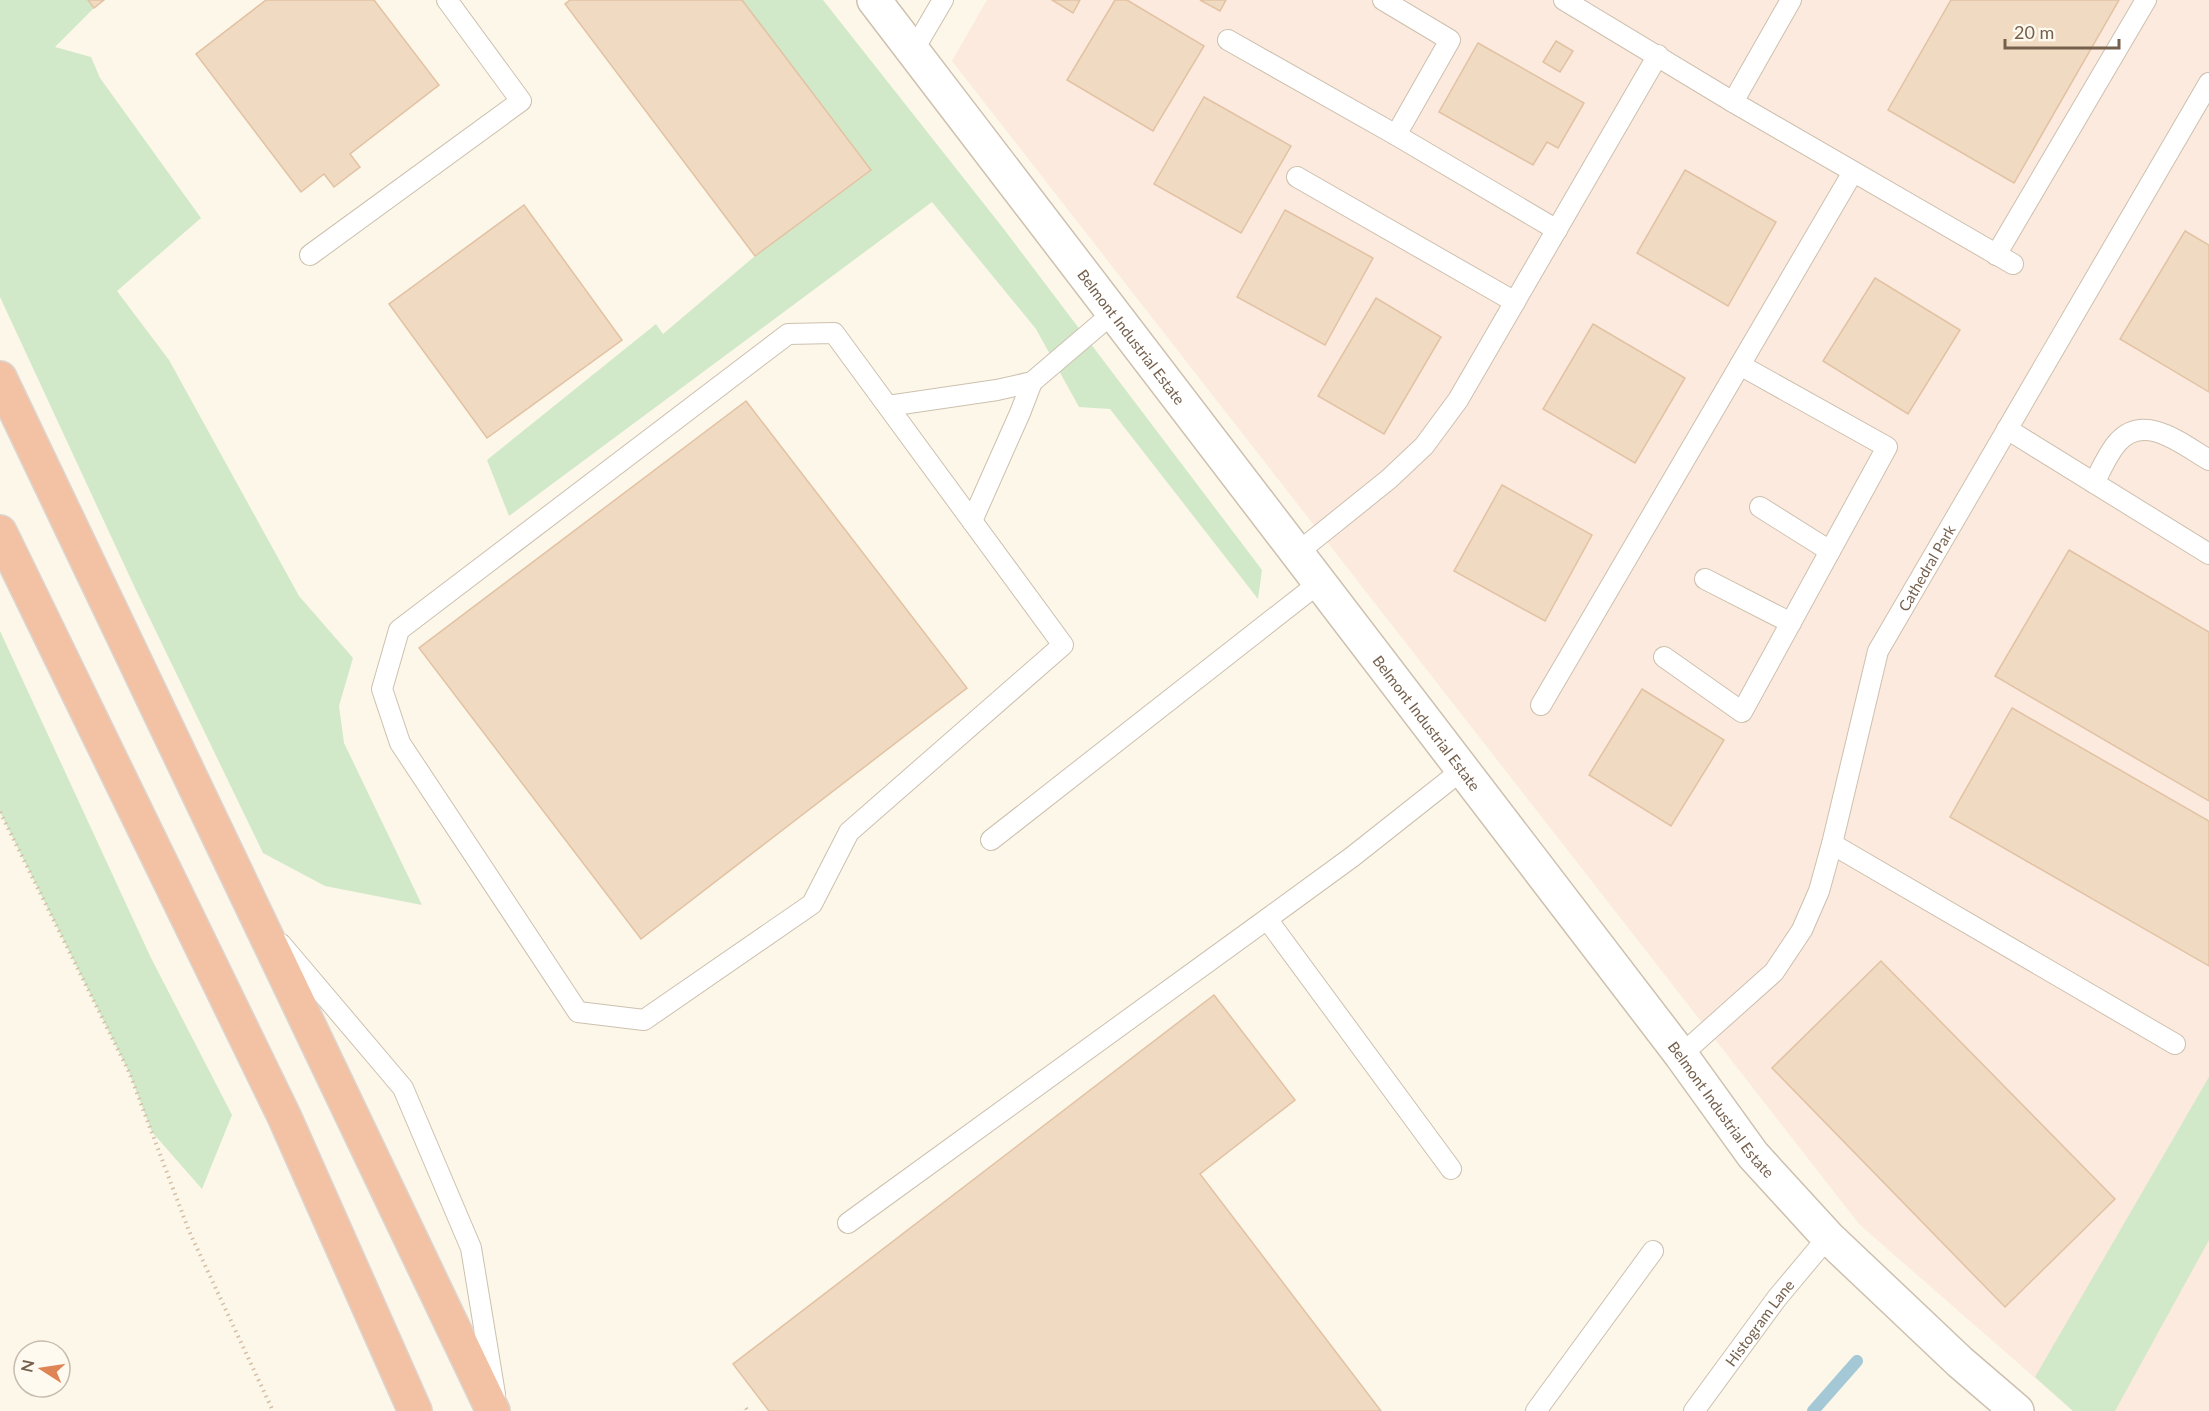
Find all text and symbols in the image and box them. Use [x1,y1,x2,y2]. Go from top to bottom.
scale bar [2005,12,2119,50]
text: 20 m [2014,21,2054,43]
street label: Belmont Industrial Estate [1074,266,1189,408]
street label: Cathedral Park [1894,521,1959,614]
street label: Belmont Industrial Estate [1369,652,1484,794]
street label: Belmont Industrial Estate [1665,1038,1778,1181]
street label: Histogram Lane [1721,1276,1798,1369]
north arrow [12,1339,72,1399]
text: N [16,1358,37,1374]

